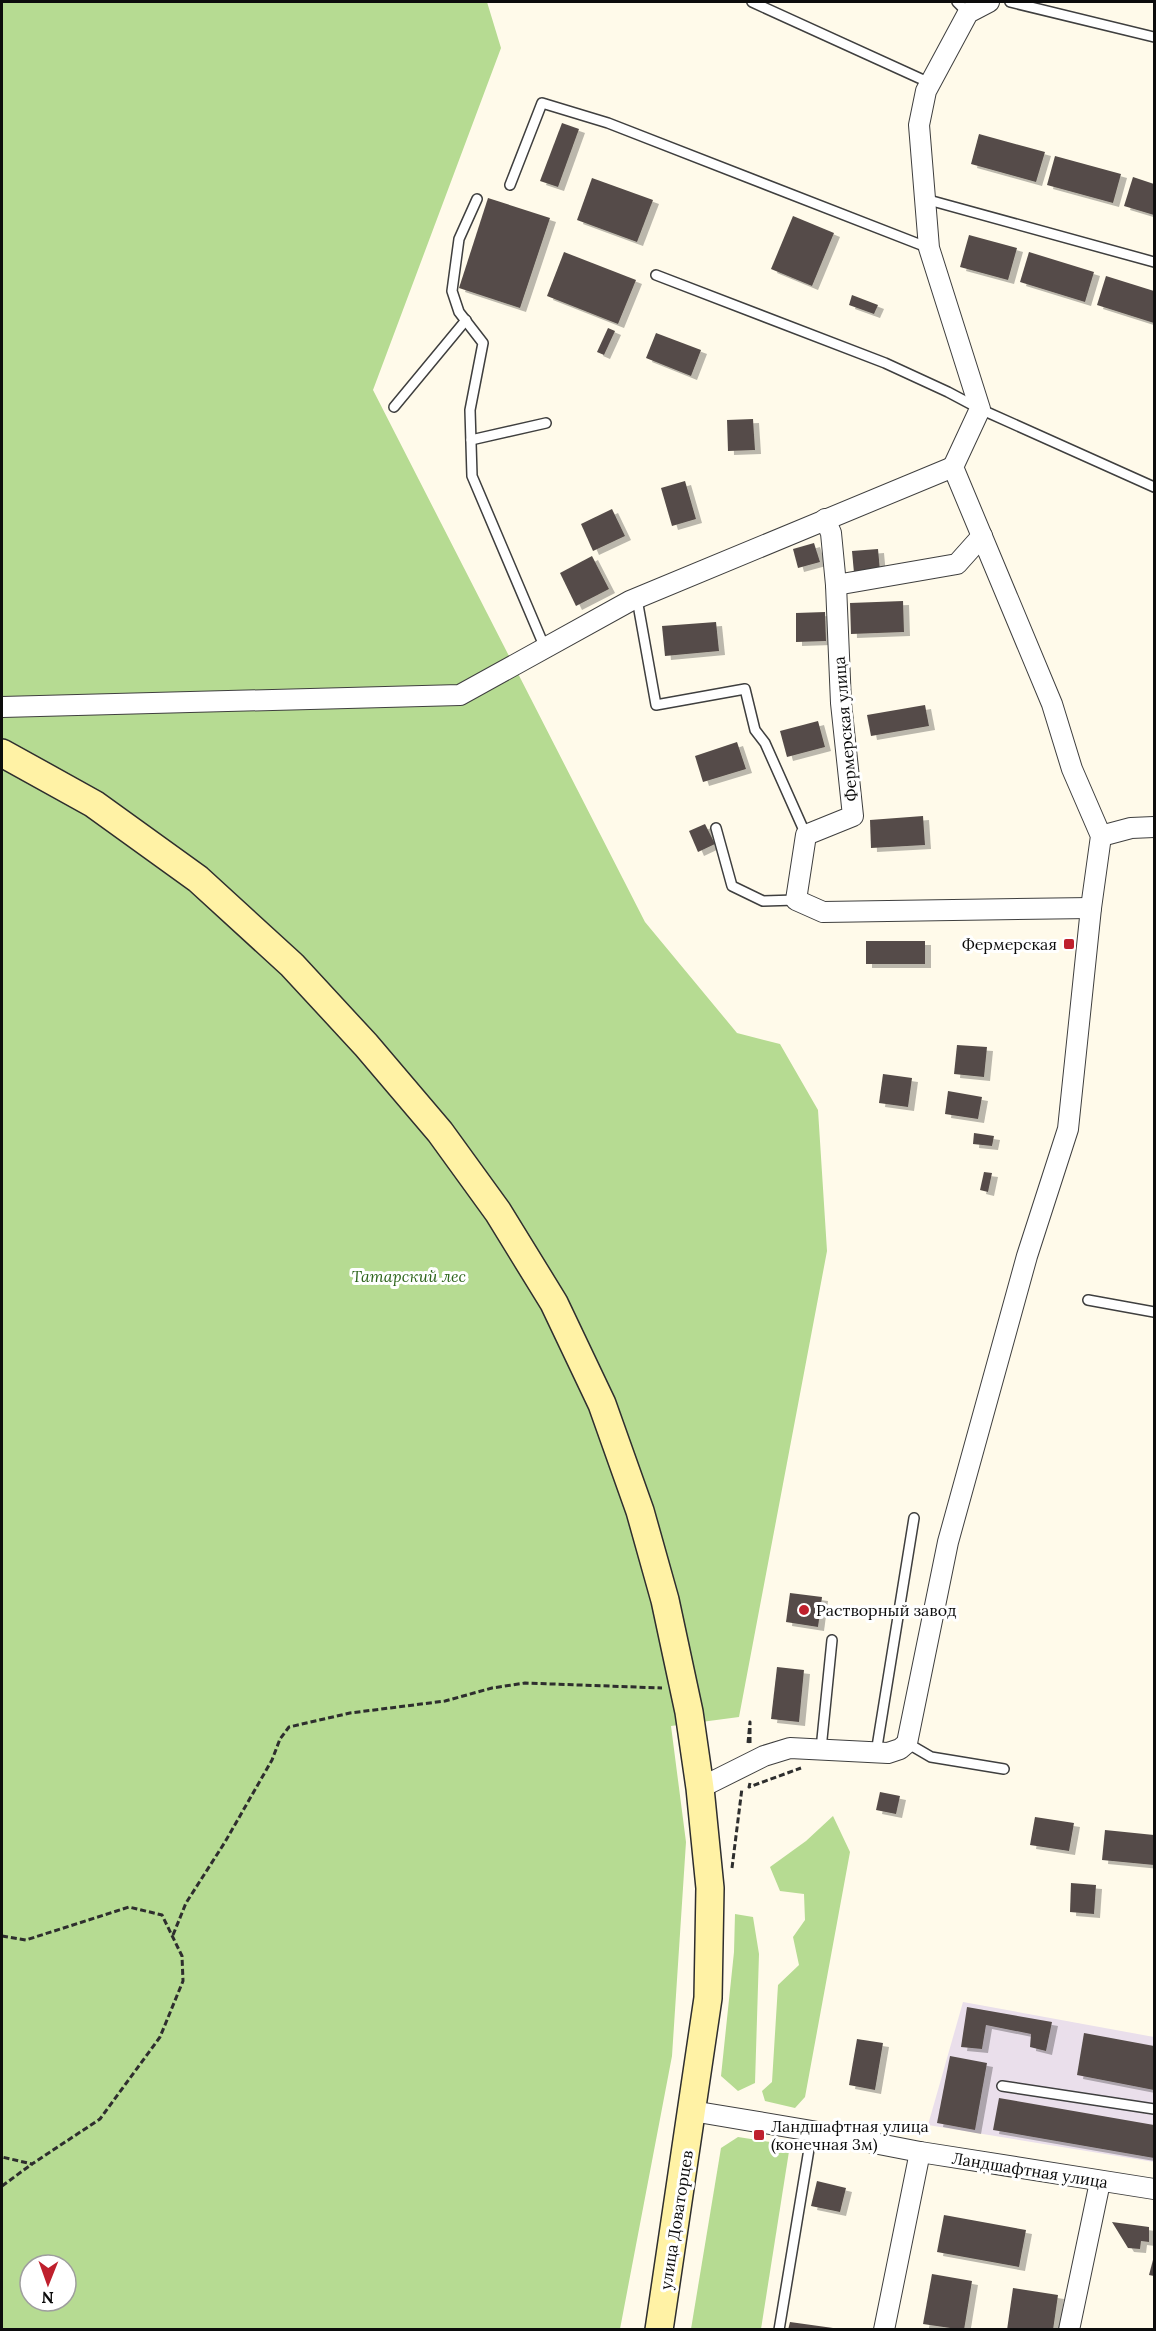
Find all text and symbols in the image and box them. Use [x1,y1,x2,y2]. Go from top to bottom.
street label: Фермерская улица [829,656,861,802]
place label: Фермерская [962,934,1057,954]
marker: Фермерская [1062,937,1076,951]
park label: Татарский лес [352,1266,466,1286]
place label: Растворный завод [816,1600,957,1620]
marker: Растворный завод [797,1603,811,1617]
place label: Ландшафтная улица (конечная 3м) [771,2116,929,2155]
marker: Ландшафтная улица (конечная 3м) [752,2128,766,2142]
street label: Ландшафтная улица [951,2148,1109,2192]
street label: улица Доваторцев [655,2149,697,2291]
north arrow [18,2253,78,2313]
text: N [41,2288,54,2308]

